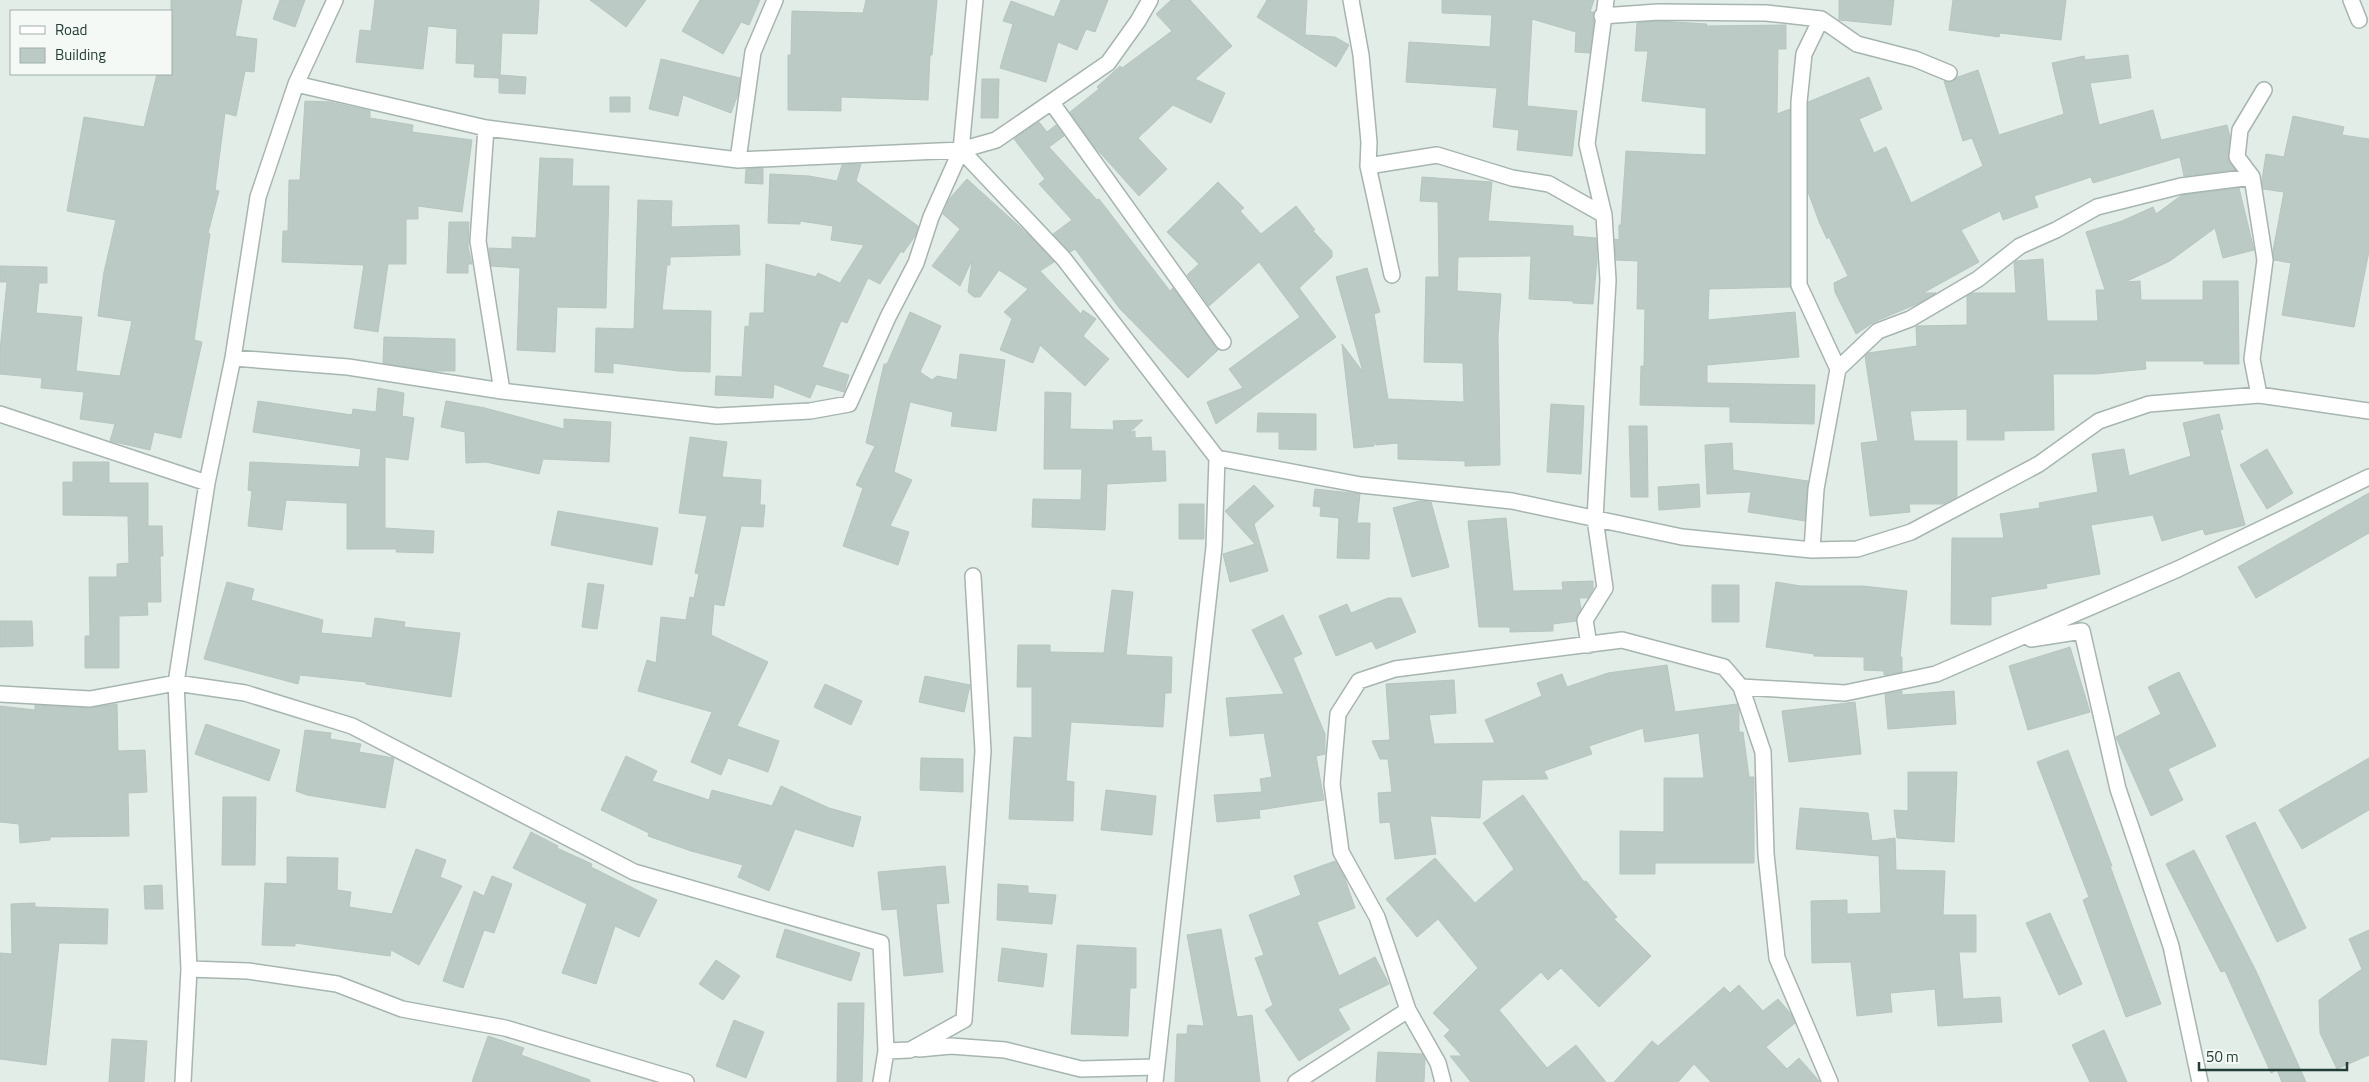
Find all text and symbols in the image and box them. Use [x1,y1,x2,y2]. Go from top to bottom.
legend [10,10,172,75]
text: Road [55,18,87,41]
text: Building [55,43,106,66]
scale bar [2199,1040,2346,1072]
text: 50 m [2206,1045,2239,1068]

